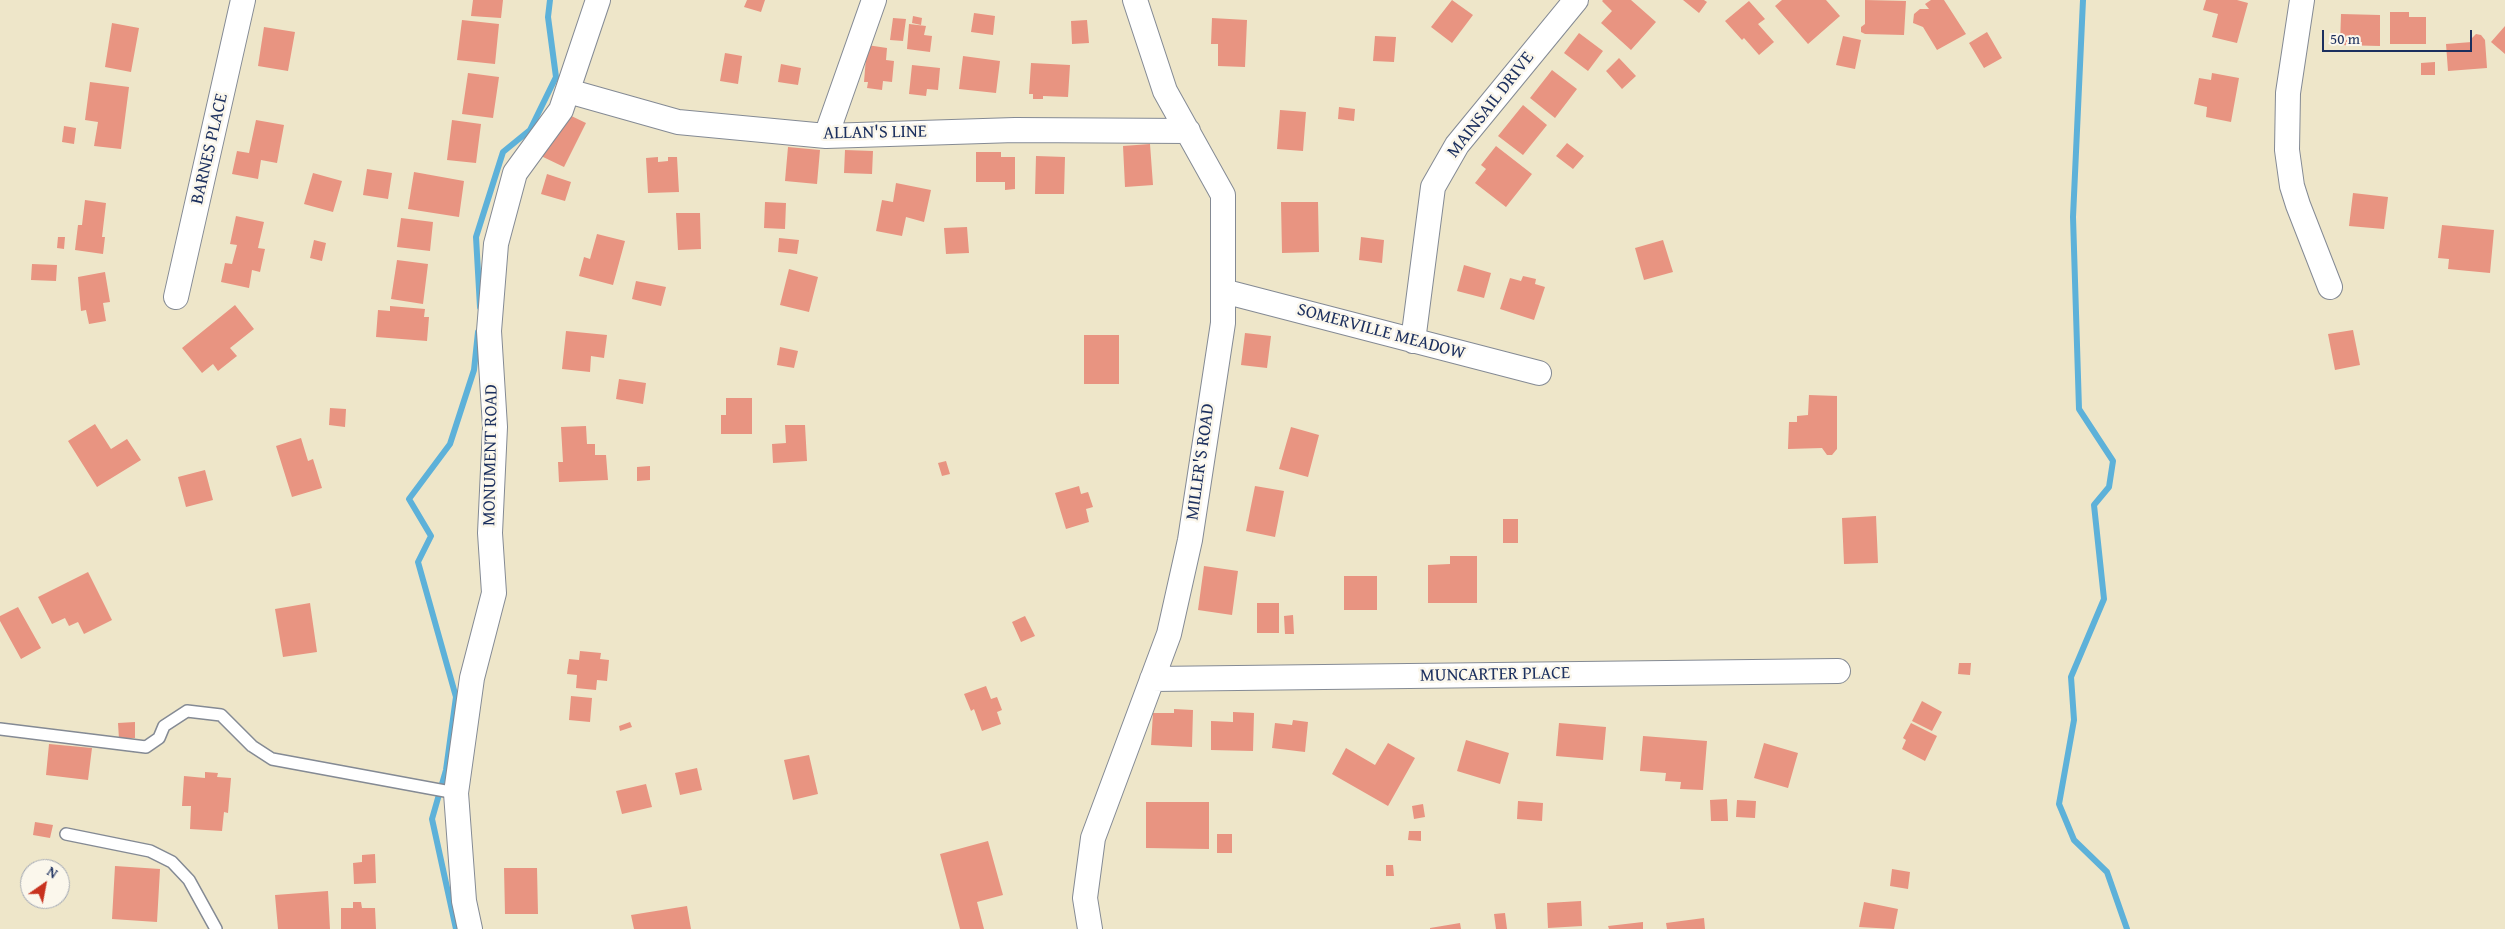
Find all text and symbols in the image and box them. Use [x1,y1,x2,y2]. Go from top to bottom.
scale bar [2325,20,2475,52]
text: 50 m [2330,28,2360,49]
street label: MAINSAIL DRIVE [1443,48,1539,162]
street label: BARNES PLACE [187,91,233,207]
street label: ALLAN'S LINE [823,121,927,145]
street label: SOMERVILLE MEADOW [1295,299,1467,365]
street label: MONUMENT ROAD [479,384,503,526]
street label: MILLER'S ROAD [1182,402,1220,522]
street label: MUNCARTER PLACE [1420,663,1570,687]
north arrow [20,859,70,909]
text: N [43,861,62,883]

